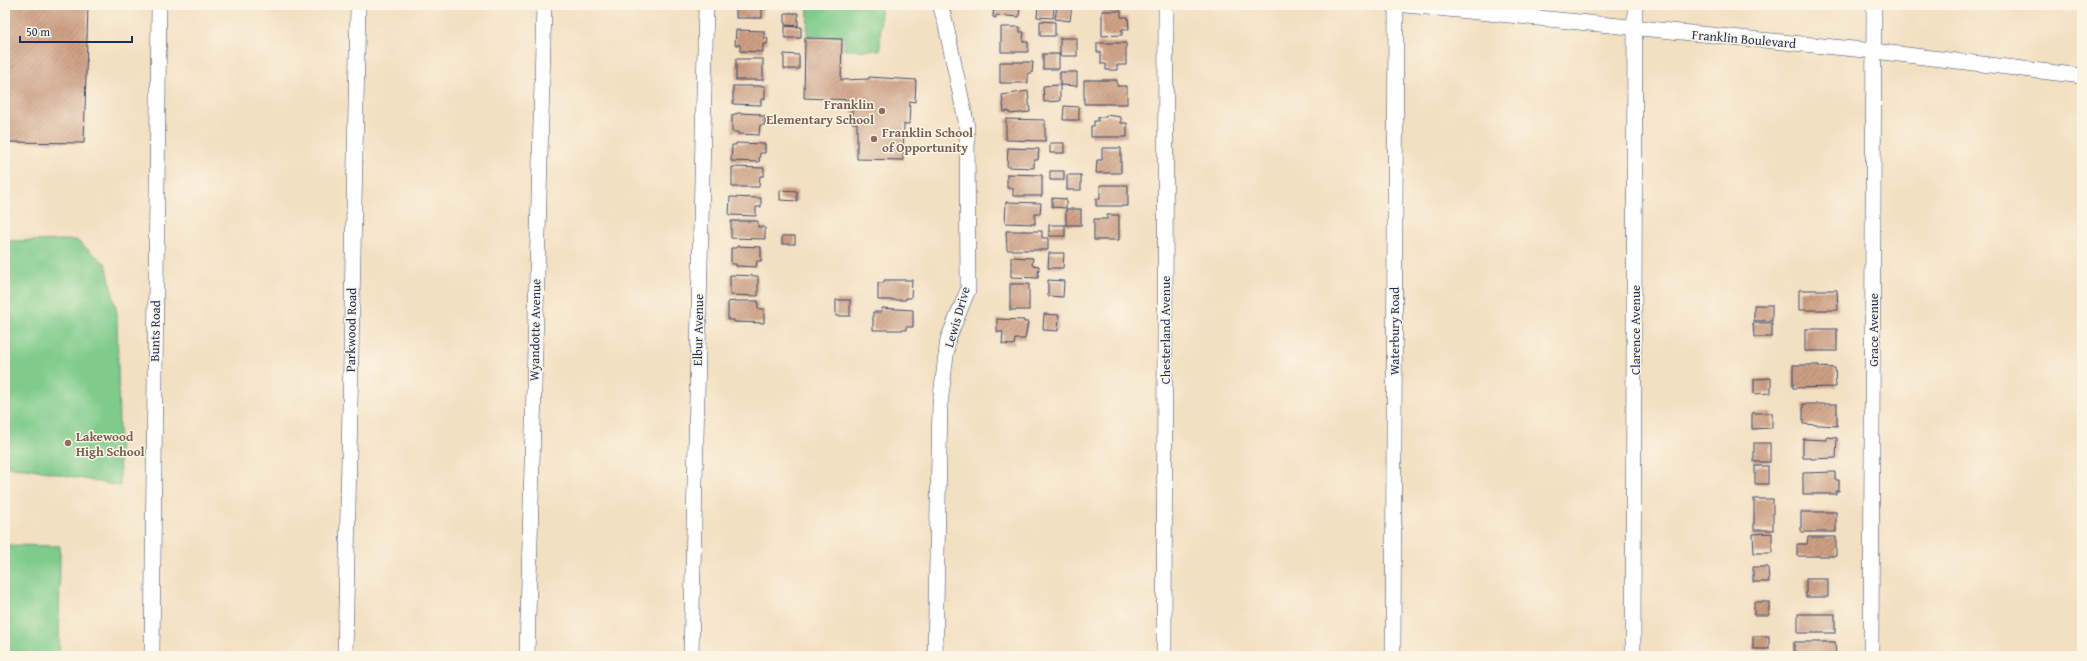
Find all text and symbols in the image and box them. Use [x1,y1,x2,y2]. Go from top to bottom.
scale bar [20,18,132,44]
text: 50 m [26,23,50,40]
street label: Franklin Boulevard [1691,25,1797,53]
place label: Franklin Elementary School [766,95,874,129]
marker: Franklin Elementary School [877,106,887,116]
place label: Franklin School of Opportunity [882,123,973,157]
marker: Franklin School of Opportunity [869,134,879,144]
street label: Chesterland Avenue [1156,276,1175,384]
street label: Wyandotte Avenue [525,279,545,381]
street label: Lewis Drive [939,284,975,350]
street label: Clarence Avenue [1626,285,1645,375]
street label: Waterbury Road [1385,287,1404,375]
street label: Parkwood Road [341,288,361,372]
street label: Grace Avenue [1864,293,1883,367]
street label: Elbur Avenue [688,294,708,366]
street label: Bunts Road [145,300,165,362]
place label: Lakewood High School [76,427,145,461]
marker: Lakewood High School [63,438,73,448]

